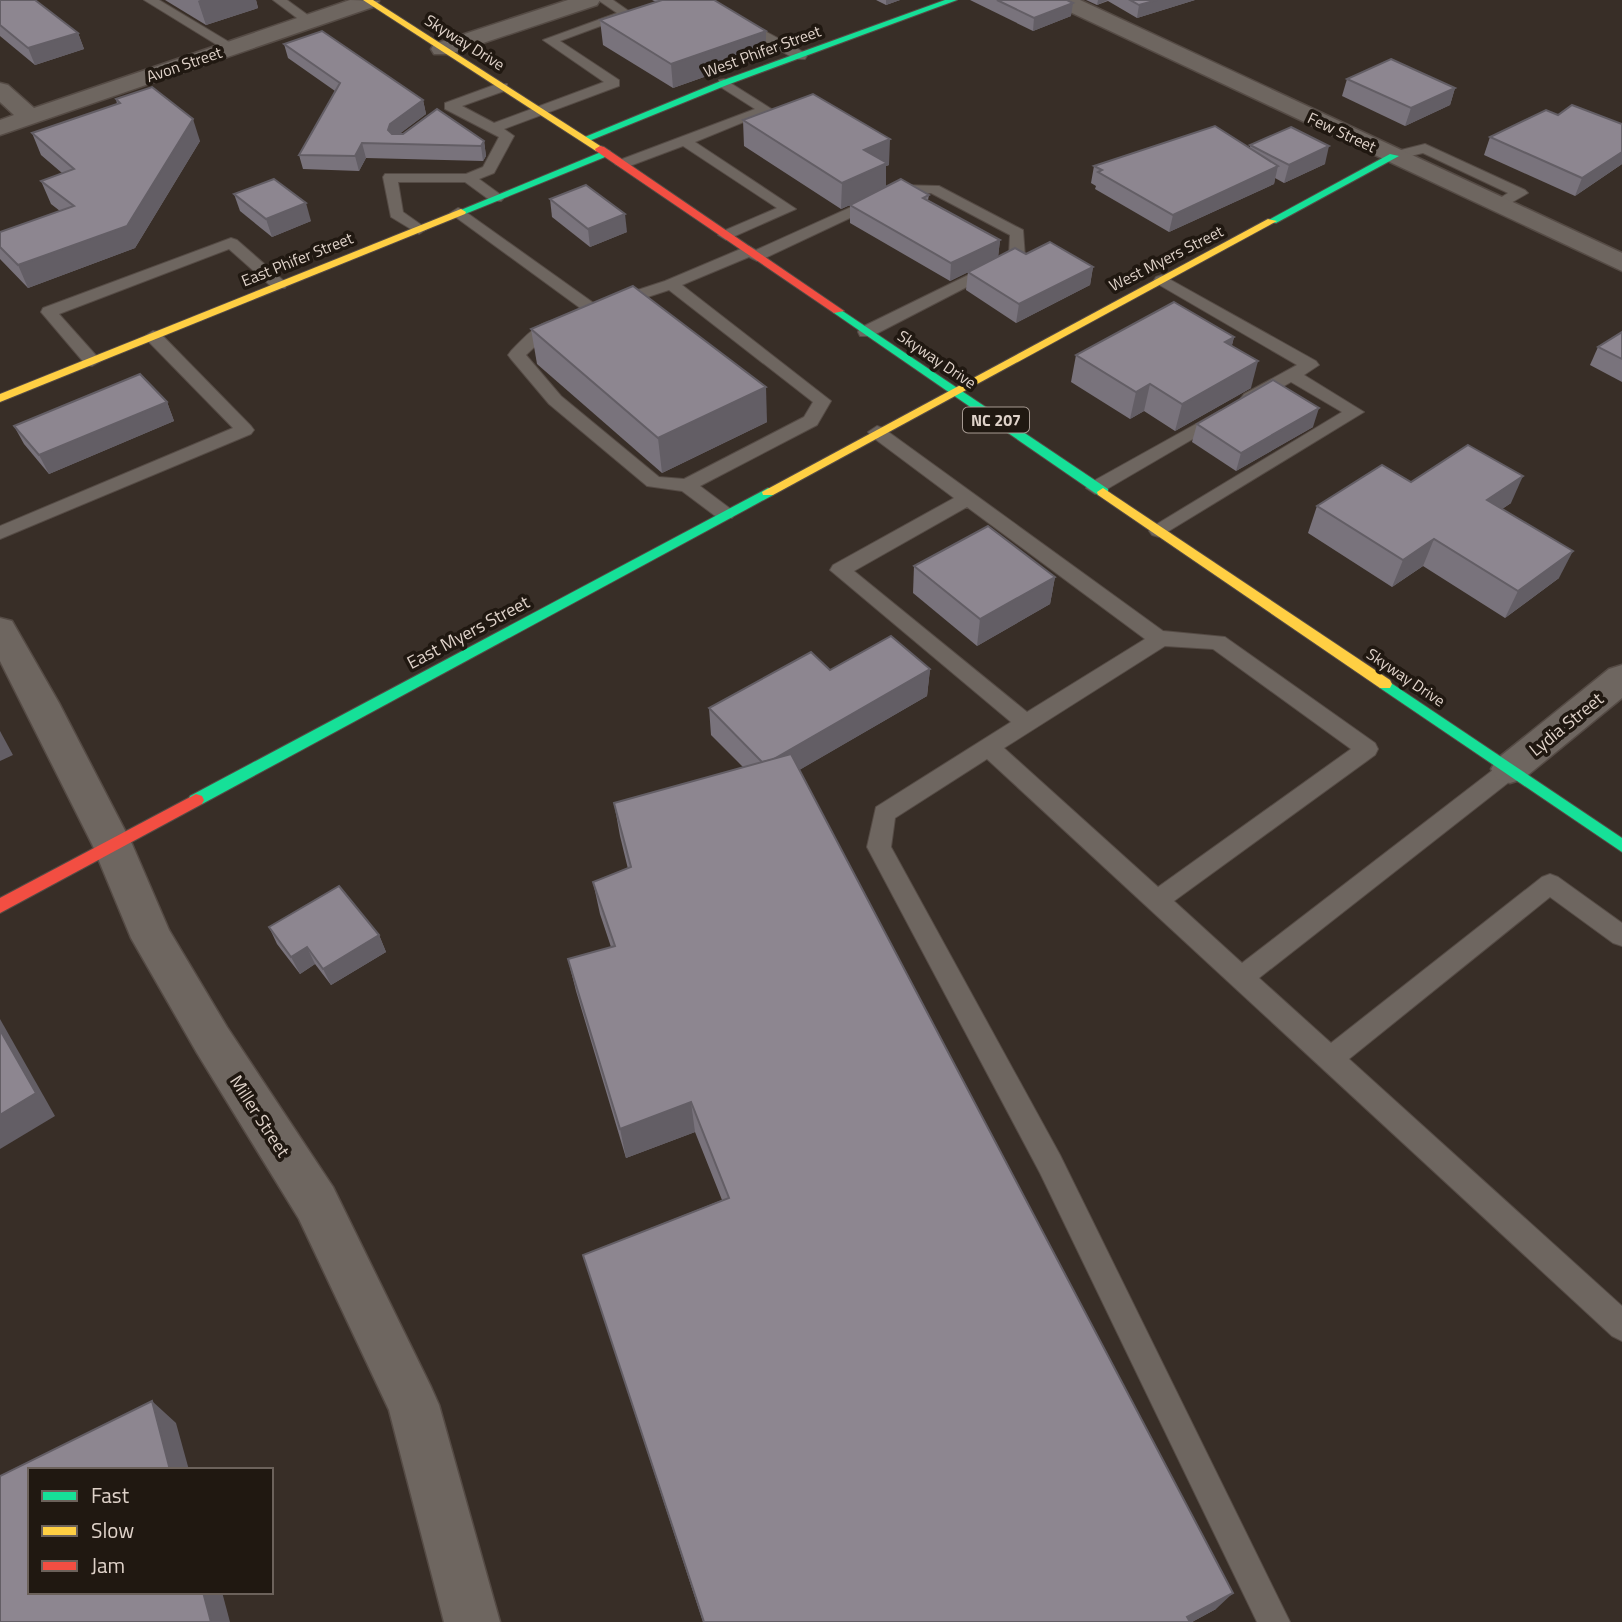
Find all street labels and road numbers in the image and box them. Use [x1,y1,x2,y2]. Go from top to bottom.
street label: Skyway Drive [420,8,510,76]
street label: West Phifer Street [700,18,825,83]
street label: Avon Street [143,40,225,88]
street label: Few Street [1304,106,1381,158]
street label: West Myers Street [1105,219,1228,297]
street label: East Phifer Street [238,226,357,292]
street label: Skyway Drive [893,324,981,394]
road number: NC 207 [963,408,1029,432]
street label: East Myers Street [402,588,535,676]
street label: Skyway Drive [1362,642,1450,712]
street label: Lydia Street [1523,685,1610,763]
street label: Miller Street [223,1070,297,1163]

